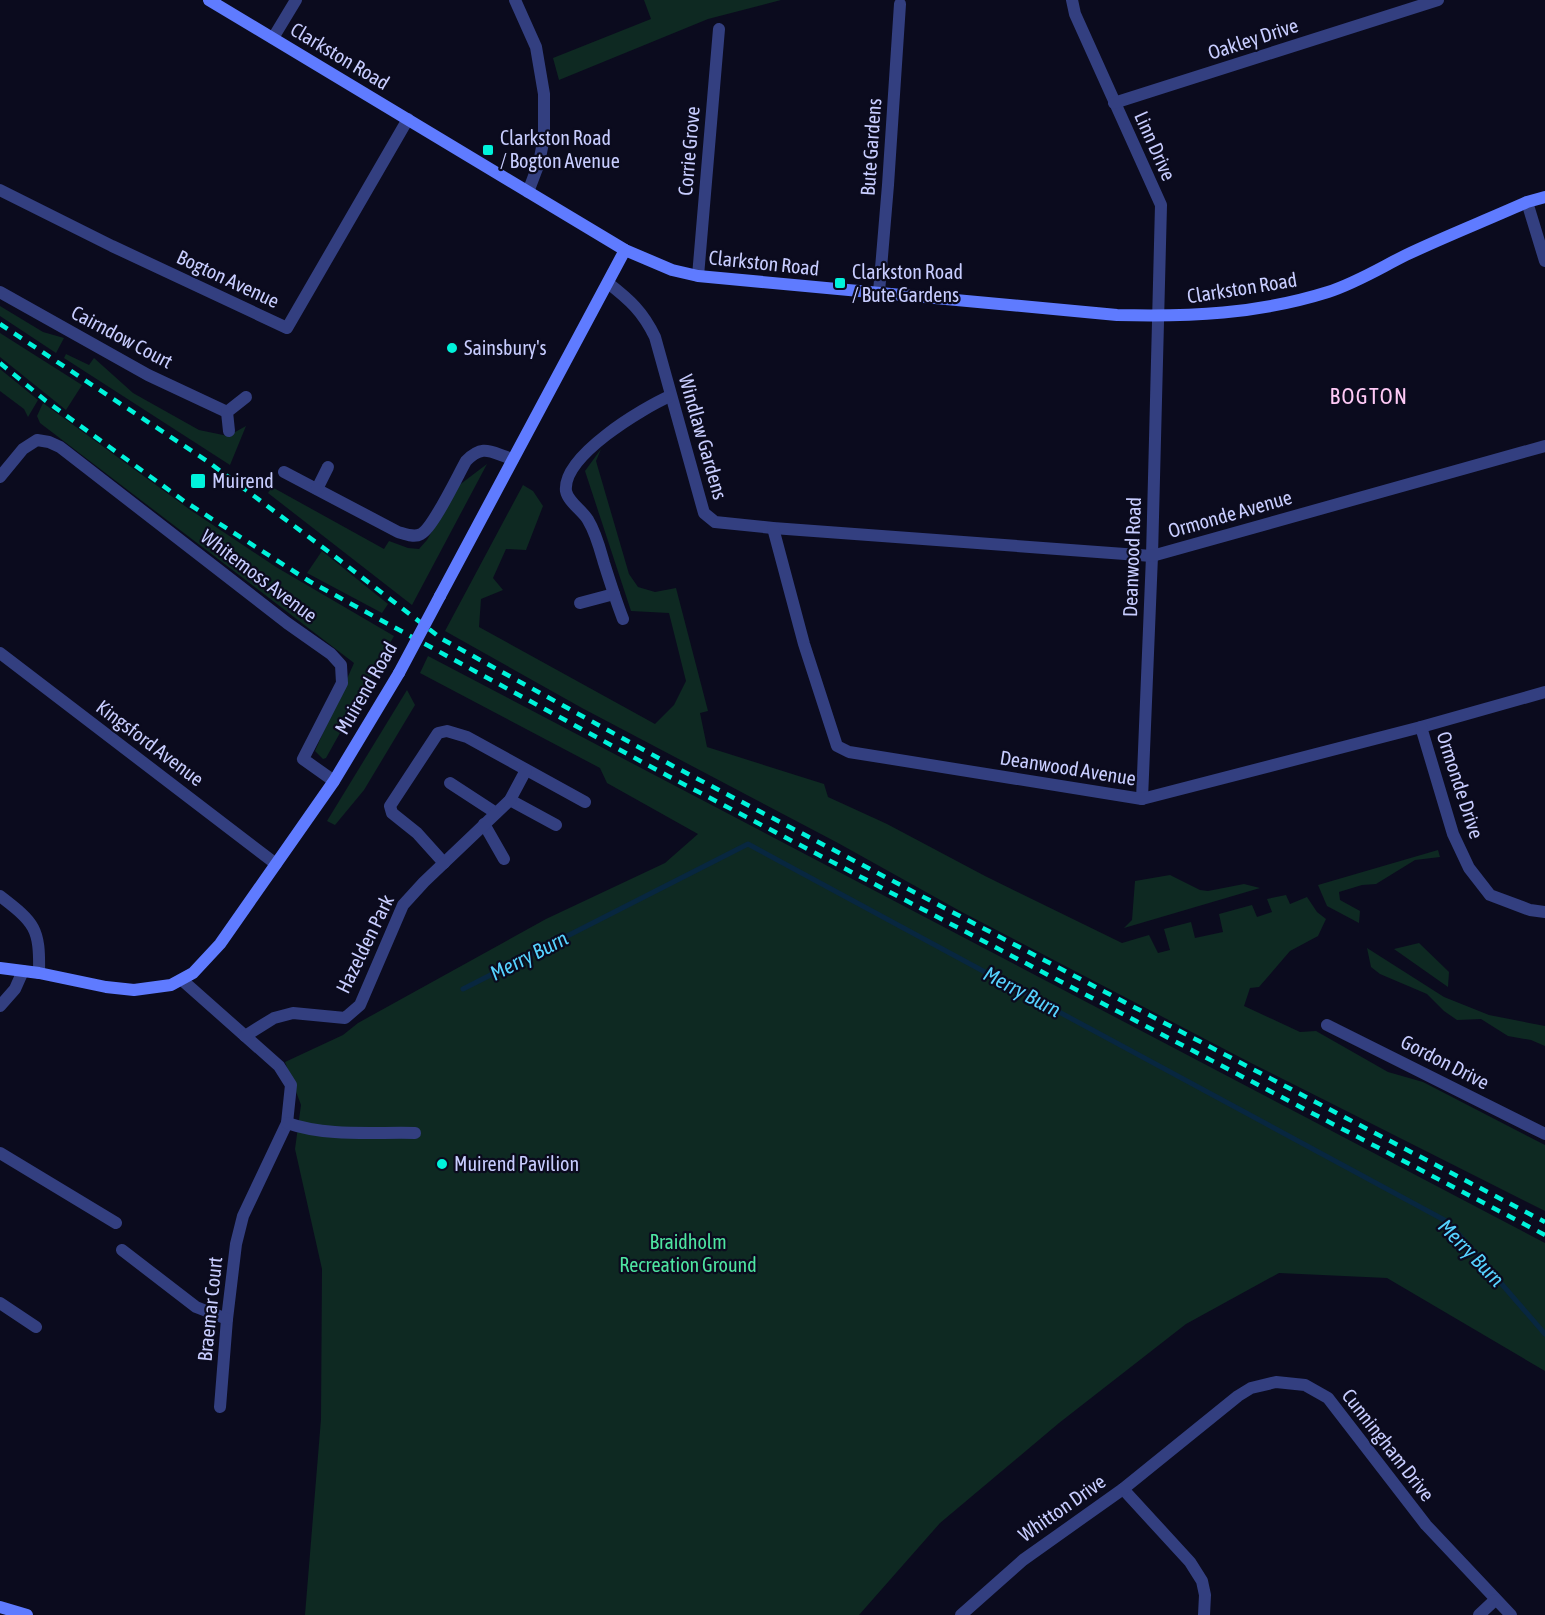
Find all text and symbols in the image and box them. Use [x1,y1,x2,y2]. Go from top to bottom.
street label: Oakley Drive [1205,13,1301,64]
street label: Clarkston Road [287,17,394,94]
street label: Bute Gardens [856,97,885,196]
street label: Corrie Grove [673,105,704,197]
street label: Linn Drive [1130,108,1181,184]
place label: Clarkston Road / Bogton Avenue [500,126,620,172]
marker: Clarkston Road / Bogton Avenue [481,143,495,157]
street label: Bogton Avenue [173,245,283,312]
street label: Clarkston Road [708,245,820,280]
place label: Clarkston Road / Bute Gardens [852,260,963,306]
street label: Clarkston Road [1185,267,1299,308]
marker: Clarkston Road / Bute Gardens [833,276,847,290]
street label: Cairndow Court [68,300,177,373]
place label: Sainsbury's [464,336,547,359]
marker: Sainsbury's [445,341,459,355]
street label: Windlaw Gardens [675,372,732,502]
district label: BOGTON [1330,383,1408,409]
place label: Muirend [212,469,274,492]
marker: Muirend [189,472,207,490]
street label: Ormonde Avenue [1165,485,1294,542]
street label: Deanwood Road [1118,497,1145,617]
street label: Whitemoss Avenue [197,524,322,627]
street label: Muirend Road [330,638,401,738]
street label: Kingsford Avenue [92,695,208,790]
street label: Ormonde Drive [1432,728,1489,841]
street label: Deanwood Avenue [998,745,1138,790]
street label: Hazelden Park [331,891,398,997]
water label: Merry Burn [486,925,571,985]
water label: Merry Burn [980,961,1065,1021]
street label: Gordon Drive [1397,1030,1493,1094]
place label: Muirend Pavilion [454,1152,579,1175]
marker: Muirend Pavilion [435,1157,449,1171]
water label: Merry Burn [1434,1214,1510,1291]
park label: Braidholm Recreation Ground [619,1230,757,1276]
street label: Braemar Court [193,1255,226,1362]
street label: Cunningham Drive [1337,1384,1439,1505]
street label: Whitton Drive [1014,1469,1110,1546]

